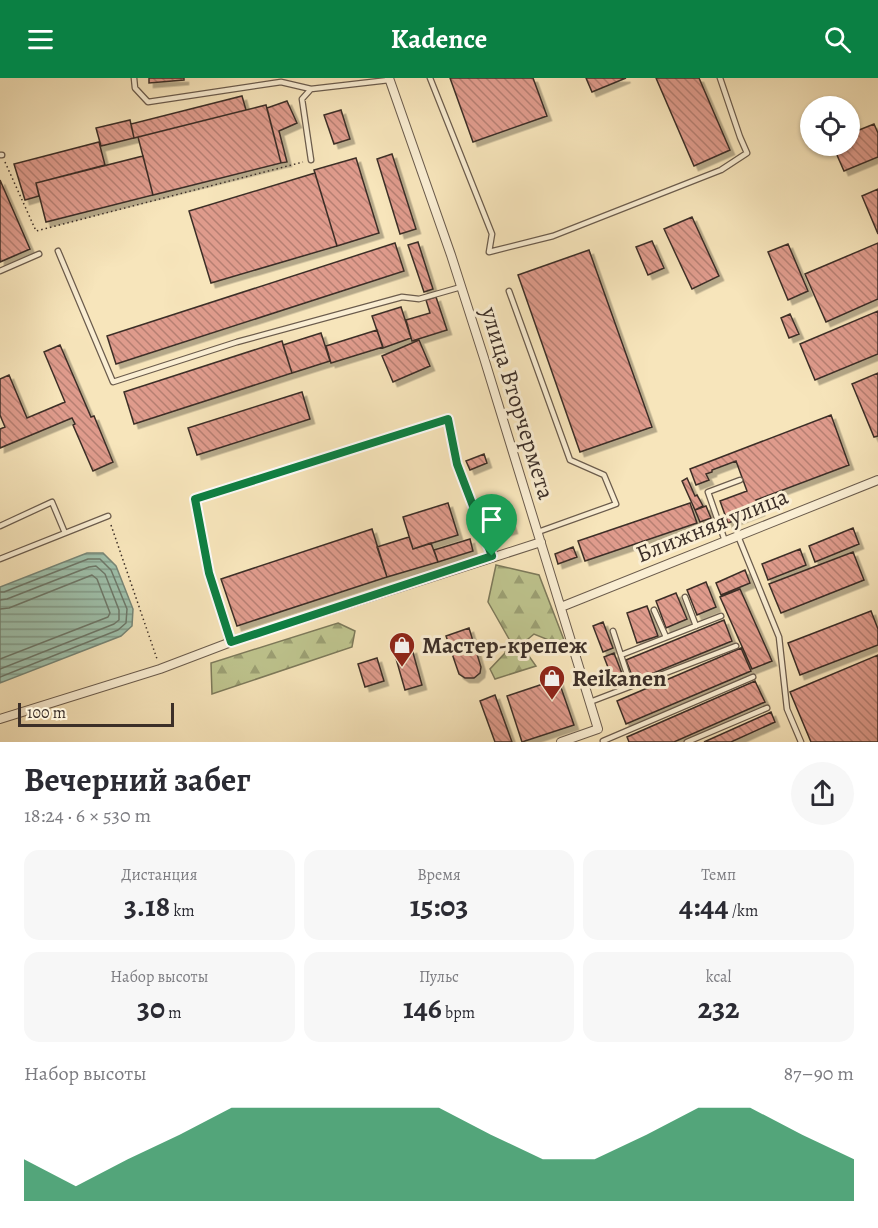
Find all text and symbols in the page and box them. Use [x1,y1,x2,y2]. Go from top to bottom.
text: Kadence [391,21,487,57]
icon: menu [24,23,57,56]
icon: search [821,23,854,56]
map controls [800,96,860,156]
button: locate [800,96,860,156]
street label: улица Вторчермета [473,302,562,503]
street label: Ближняя улица [631,480,793,570]
pin [466,494,517,556]
icon: arrive [475,503,508,536]
place label: Мастер-крепеж [422,629,588,661]
shop icon: Мастер-крепеж [387,630,417,668]
place label: Reikanen [572,662,667,694]
shop icon: Reikanen [537,663,567,701]
scale bar [18,700,174,728]
text: 100 m [27,702,66,724]
text: Вечерний забег [24,757,251,802]
button: share [791,762,854,825]
text: 18:24 · 6 × 530 m [24,802,151,829]
text: Дистанция [121,864,197,886]
text: Время [417,864,461,886]
text: Темп [701,864,736,886]
text: 3.18 [124,886,170,926]
text: 15:03 [410,886,468,926]
text: 4:44 [679,886,729,926]
text: km [170,900,195,922]
text: /km [729,900,758,922]
text: Набор высоты [110,966,208,988]
text: Пульс [419,966,459,988]
text: kcal [706,966,731,988]
text: 30 [137,988,165,1028]
text: 146 [403,988,442,1028]
text: 232 [698,988,740,1028]
text: m [165,1002,182,1024]
text: bpm [442,1002,475,1024]
text: Набор высоты [24,1060,147,1087]
text: 87–90 m [783,1060,854,1087]

